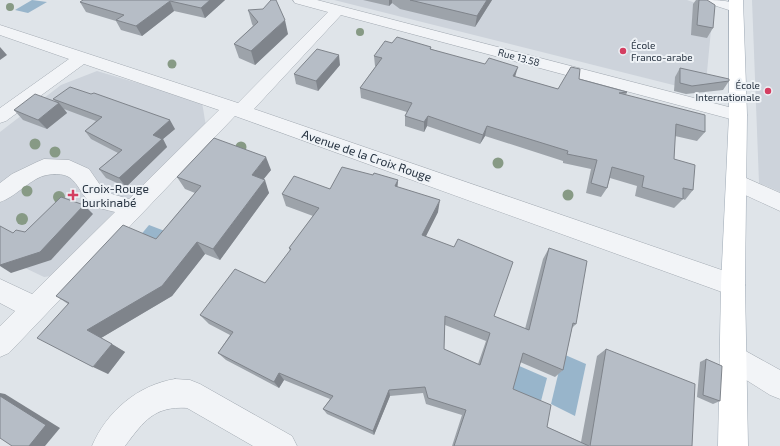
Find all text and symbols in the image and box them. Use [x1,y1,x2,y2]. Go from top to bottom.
place label: École Franco-arabe [631,39,693,63]
street label: Rue 13.58 [497,46,541,68]
marker: École Franco-arabe [618,46,628,56]
place label: École Internationale [695,79,760,103]
marker: École Internationale [763,86,773,96]
street label: Avenue de la Croix Rouge [300,126,434,184]
place label: Croix-Rouge burkinabé [82,181,149,209]
marker: Croix-Rouge burkinabé [67,189,79,201]

